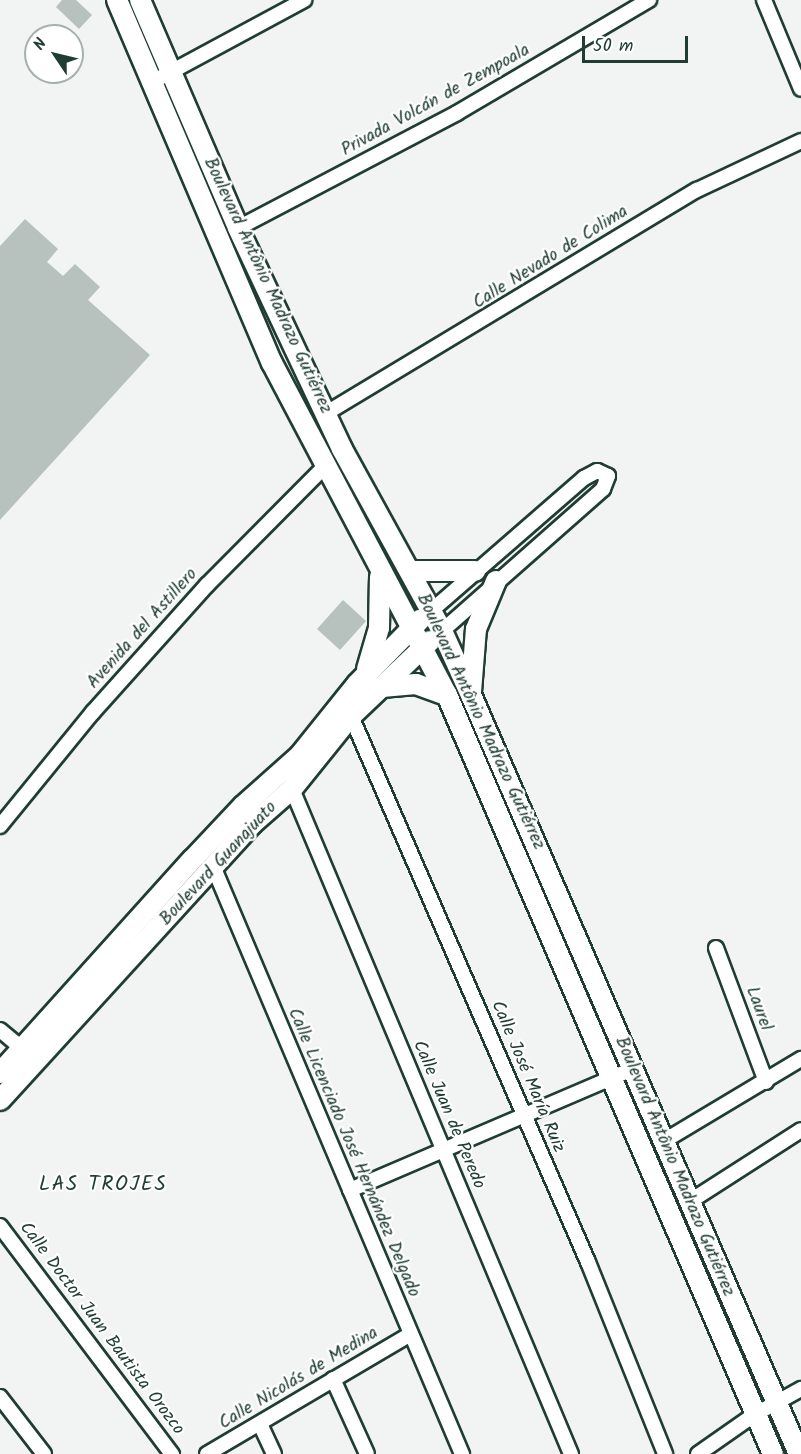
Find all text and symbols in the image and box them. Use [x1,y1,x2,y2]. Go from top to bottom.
north arrow [24,24,84,84]
scale bar [585,24,692,62]
text: 50 m [593,32,633,61]
text: N [27,33,54,56]
street label: Privada Volcán de Zempoala [338,40,534,162]
street label: Boulevard Antônio Madrazo Gutiérrez [198,155,336,417]
street label: Calle Nevado de Colima [469,201,633,315]
street label: Avenida del Astillero [83,564,203,694]
street label: Boulevard Antônio Madrazo Gutiérrez [411,591,549,853]
street label: Boulevard Guanajuato [156,797,282,931]
street label: Laurel [740,984,776,1034]
street label: Calle José María Ruiz [485,998,569,1156]
street label: Calle Licenciado José Hernández Delgado [282,1005,424,1301]
street label: Boulevard Antônio Madrazo Gutiérrez [609,1034,739,1300]
street label: Calle Juan de Peredo [407,1038,489,1192]
district label: LAS TROJES [39,1172,167,1198]
street label: Calle Doctor Juan Bautista Orozco [14,1218,188,1440]
street label: Calle Nicolás de Medina [216,1323,382,1435]

